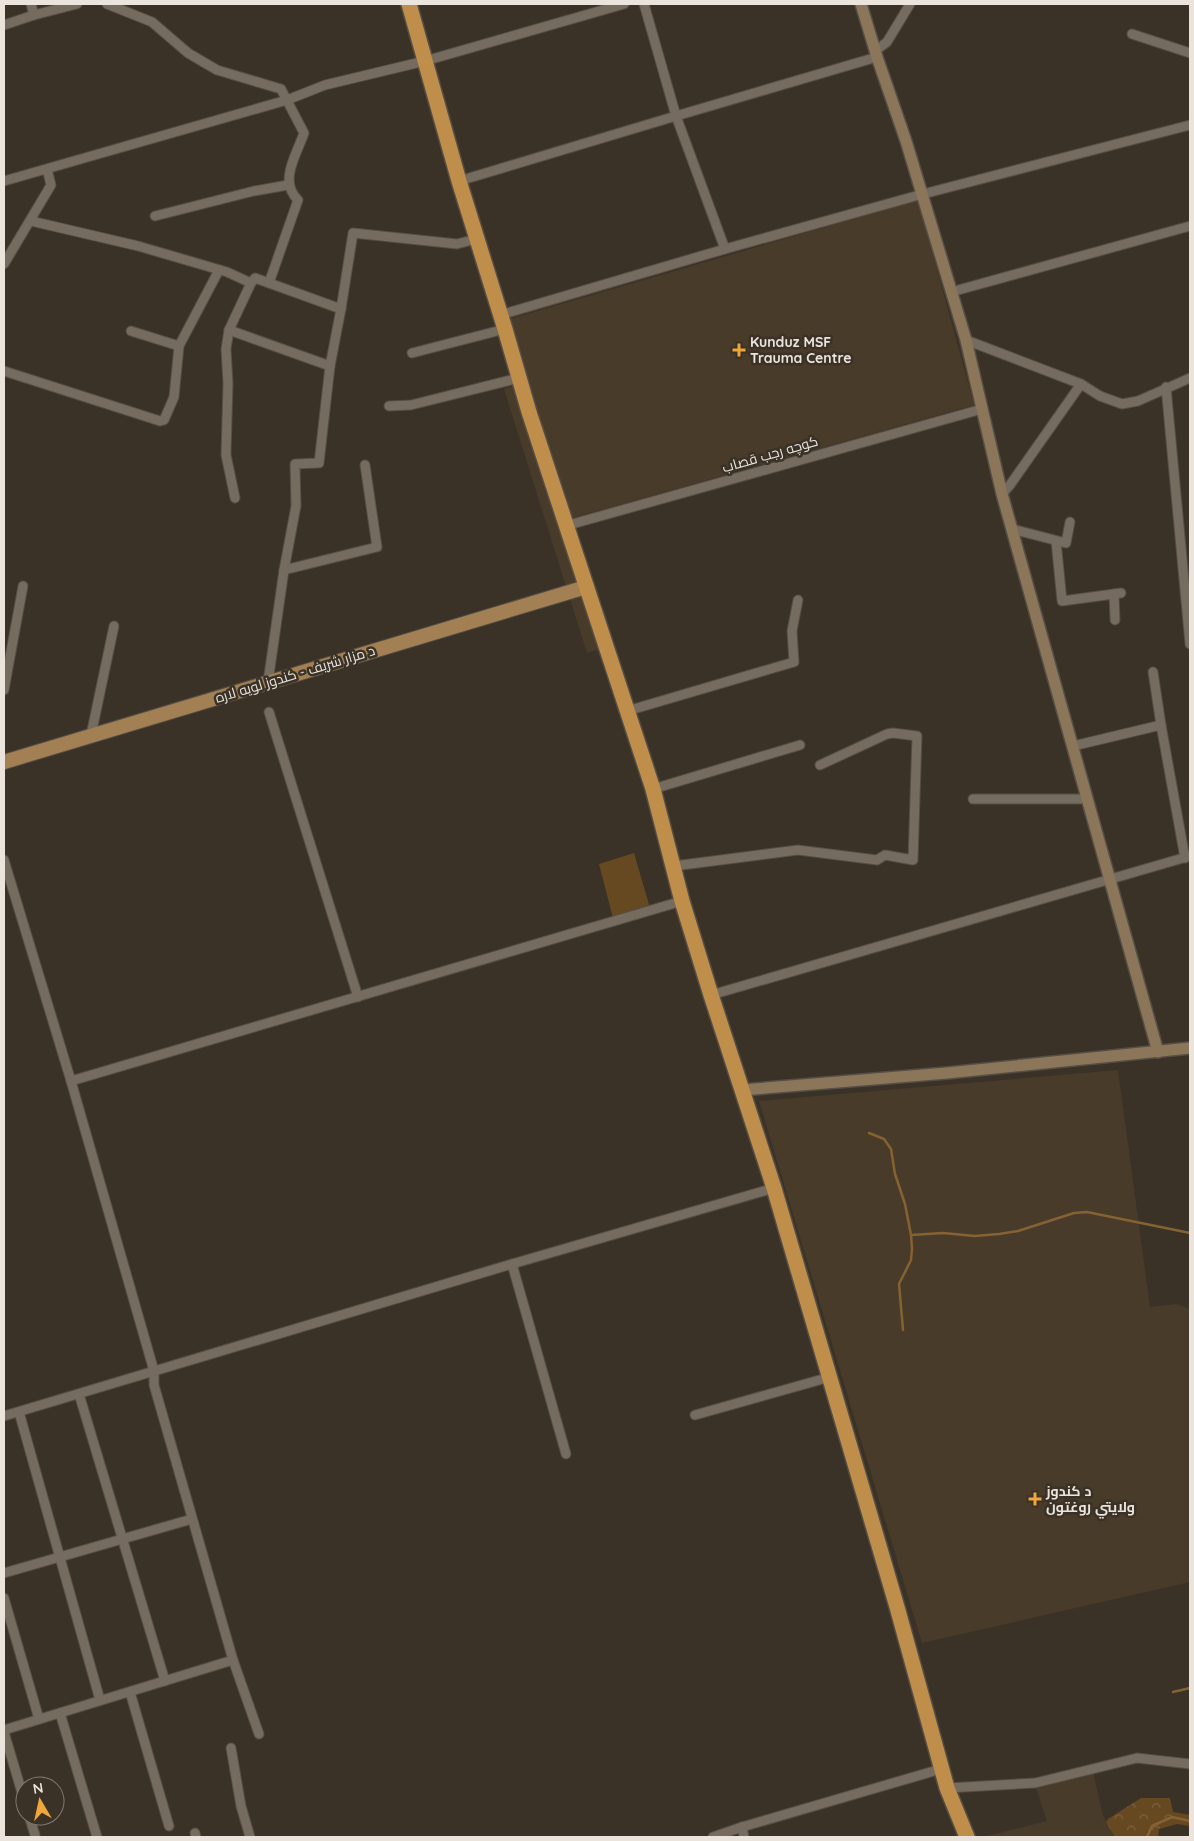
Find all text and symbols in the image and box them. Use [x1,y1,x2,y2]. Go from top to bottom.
place label: Kunduz MSF Trauma Centre [750,333,851,367]
marker: Kunduz MSF Trauma Centre [732,343,746,357]
street label: کوچه رجب قصاب [720,432,820,477]
street label: د مزار شریف - کندوز لویه لاره [213,641,377,707]
place label: د کندوز ولایتي روغتون [1045,1482,1135,1519]
marker: د کندوز ولایتي روغتون [1028,1492,1042,1506]
north arrow [15,1776,65,1826]
text: N [31,1778,44,1798]

